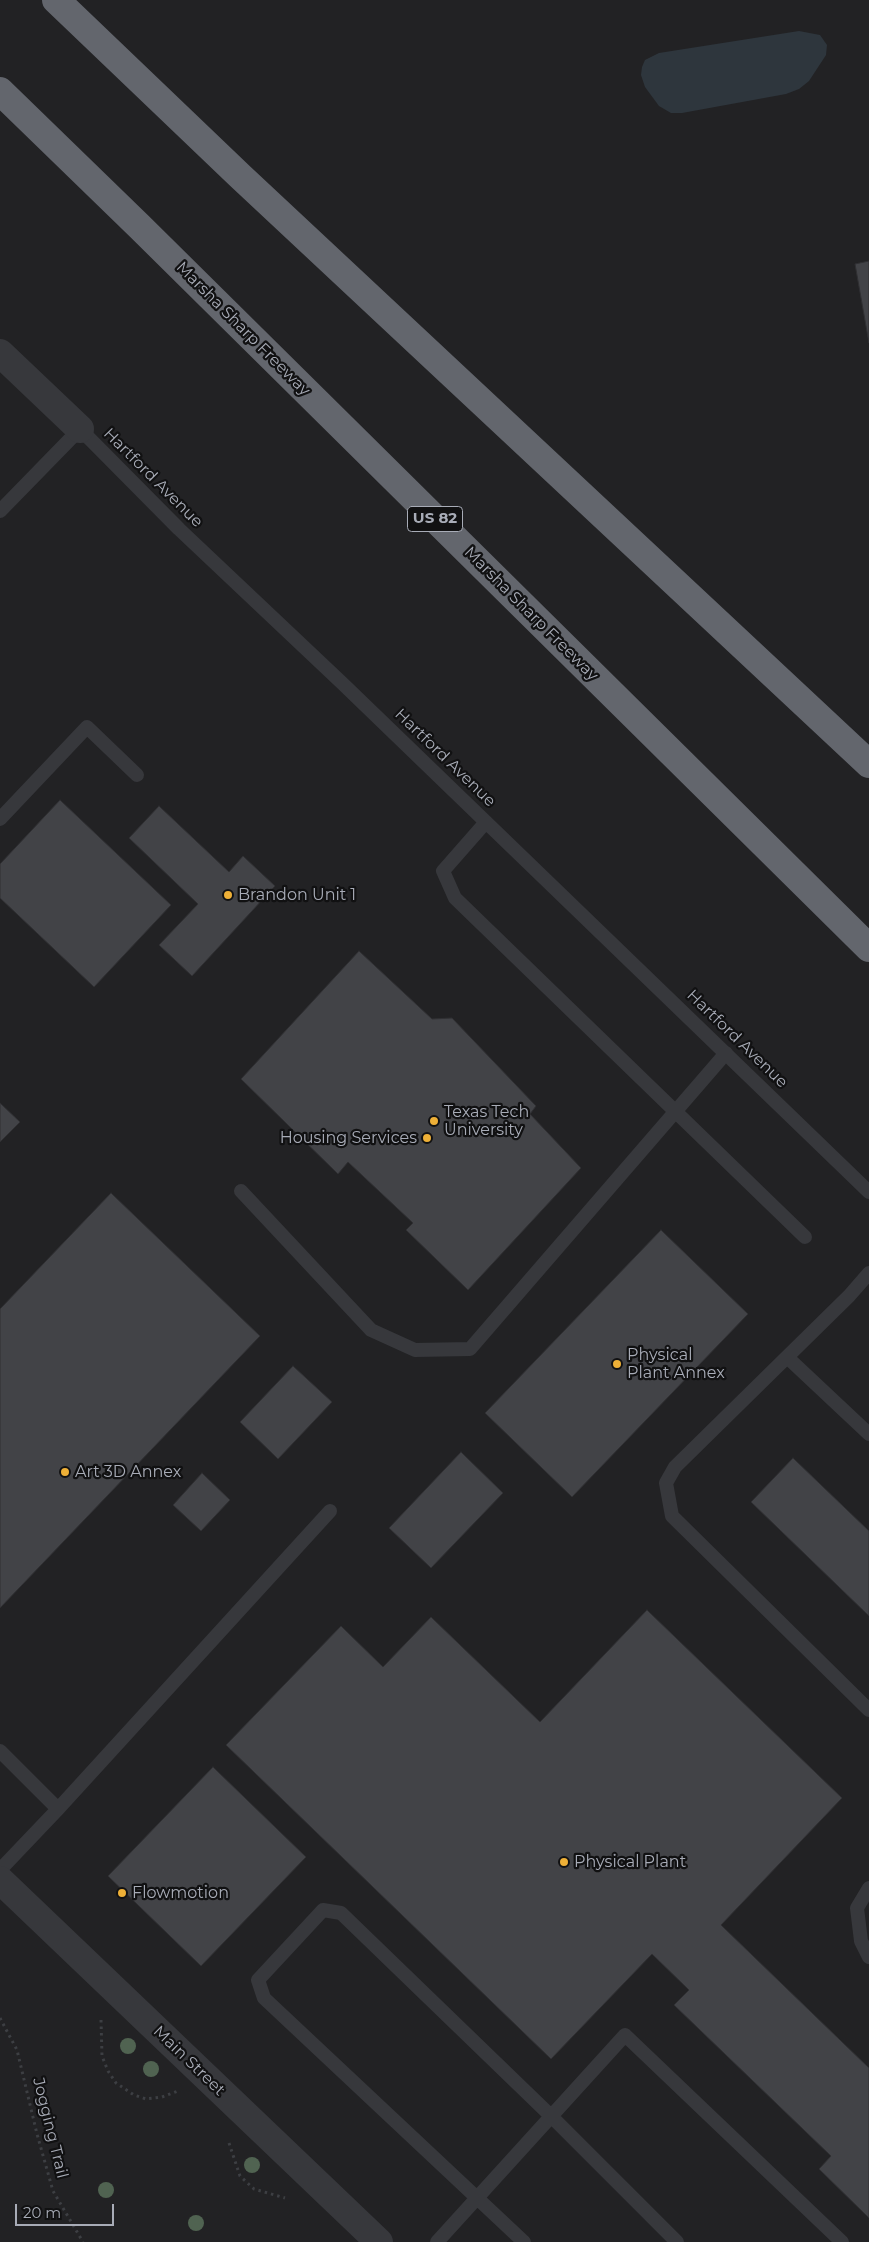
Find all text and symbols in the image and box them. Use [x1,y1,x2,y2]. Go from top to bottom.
street label: Marsha Sharp Freeway [172,258,314,400]
street label: Hartford Avenue [99,424,207,532]
road number: US 82 [408,506,462,532]
street label: Marsha Sharp Freeway [460,543,602,685]
street label: Hartford Avenue [391,705,499,811]
place label: Brandon Unit 1 [238,885,356,905]
marker: Brandon Unit 1 [222,889,234,901]
street label: Hartford Avenue [683,986,791,1092]
place label: Texas Tech University [444,1102,529,1140]
marker: Texas Tech University [428,1115,440,1127]
place label: Housing Services [280,1128,417,1148]
marker: Housing Services [421,1132,433,1144]
place label: Physical Plant Annex [627,1345,725,1383]
marker: Physical Plant Annex [611,1358,623,1370]
place label: Art 3D Annex [75,1462,181,1482]
marker: Art 3D Annex [59,1466,71,1478]
place label: Physical Plant [574,1852,686,1872]
marker: Physical Plant [558,1856,570,1868]
place label: Flowmotion [132,1883,229,1903]
marker: Flowmotion [116,1887,128,1899]
street label: Main Street [149,2022,229,2100]
street label: Jogging Trail [28,2076,72,2180]
scale bar [18,2194,116,2226]
text: 20 m [23,2203,61,2222]

